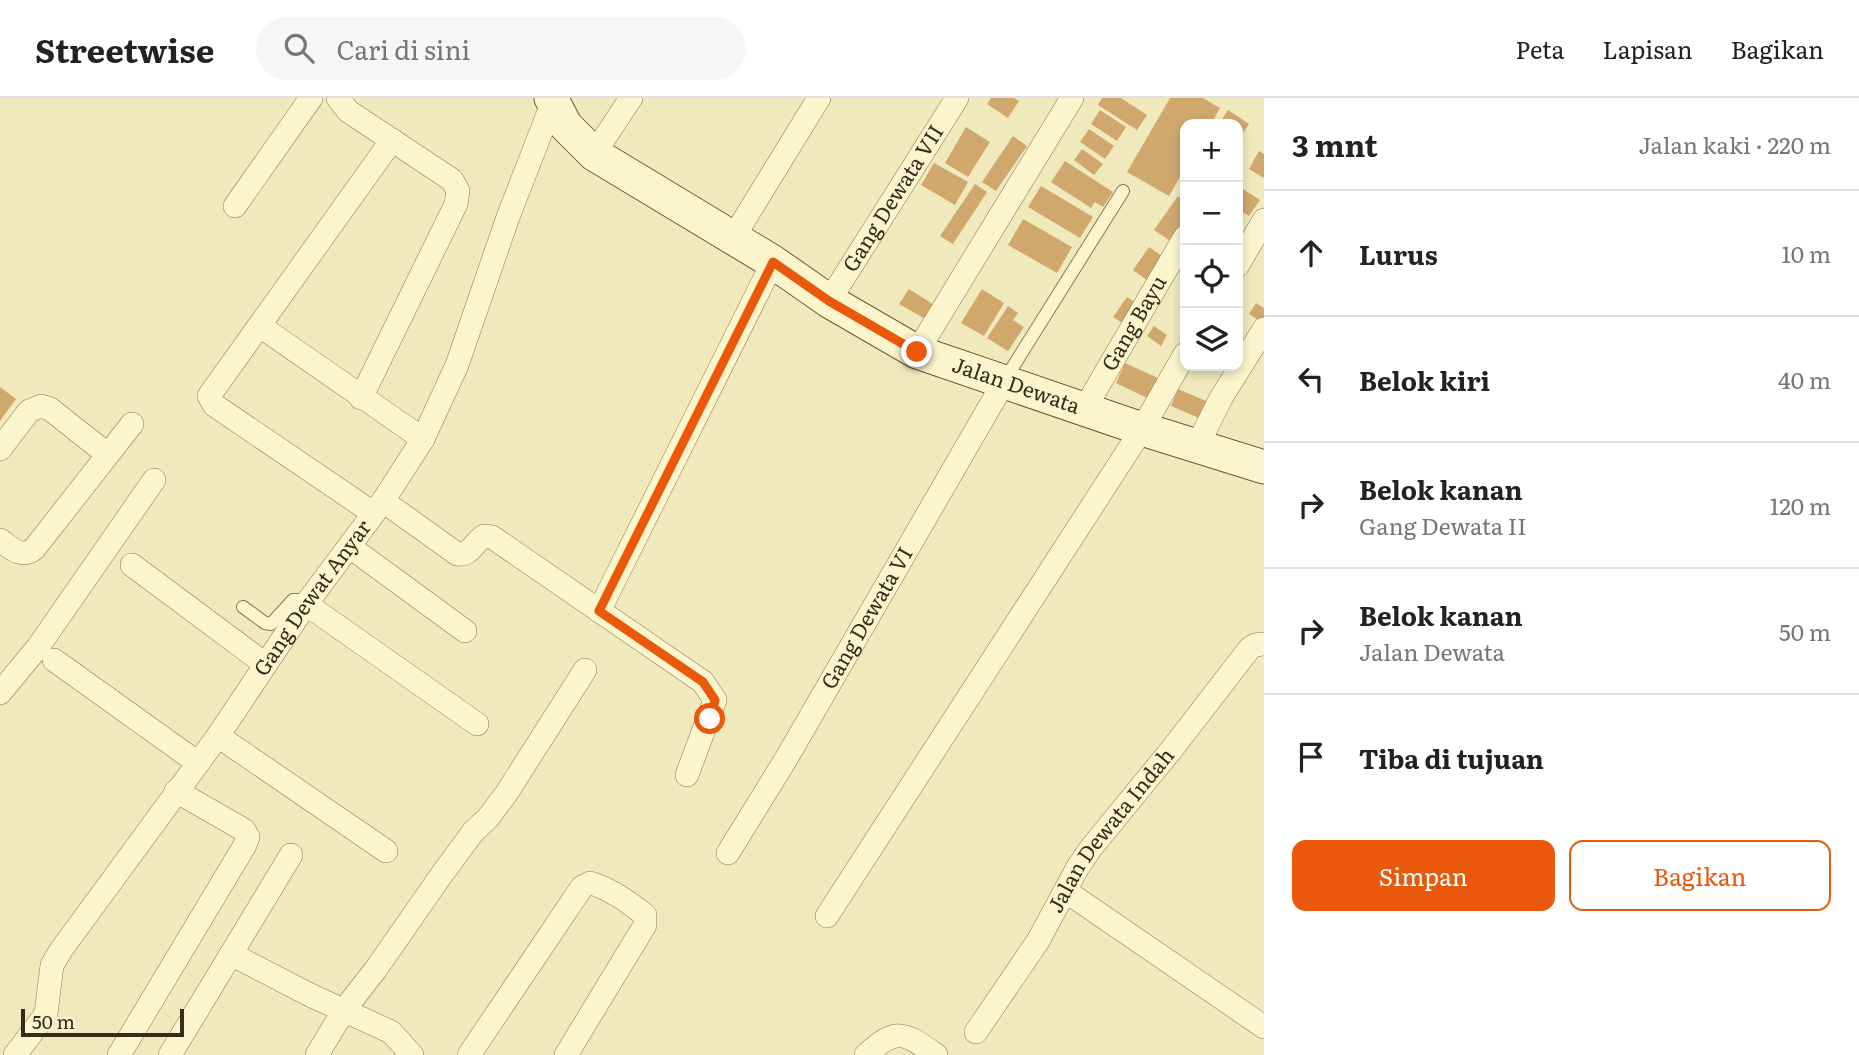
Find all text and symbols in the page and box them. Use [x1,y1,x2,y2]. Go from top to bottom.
search box [256,17,746,80]
text: Streetwise [35,24,214,73]
icon: search [280,29,318,67]
text: Cari di sini [336,29,470,68]
text: Peta [1515,31,1564,66]
text: Lapisan [1602,31,1693,66]
text: Bagikan [1731,31,1824,66]
street label: Gang Dewata VII [833,118,949,277]
map controls [1180,119,1243,371]
button: + [1180,119,1243,182]
text: 3 mnt [1292,122,1378,166]
text: Jalan kaki · 220 m [1639,127,1831,161]
button: − [1180,182,1243,245]
icon: ahead [1292,234,1330,272]
text: Lurus [1359,234,1438,273]
text: 10 m [1781,236,1831,270]
button: locate [1180,245,1243,308]
street label: Gang Bayu [1092,268,1172,376]
button: layers [1180,308,1243,371]
route end [901,336,932,367]
street label: Jalan Dewata [949,347,1086,420]
icon: left [1292,360,1330,398]
text: Belok kiri [1359,360,1490,399]
text: 40 m [1778,362,1831,396]
text: Belok kanan [1359,469,1523,508]
icon: right [1292,486,1330,524]
text: 120 m [1770,488,1831,522]
text: Gang Dewata II [1359,508,1527,542]
street label: Gang Dewat Anyar [244,512,377,681]
street label: Gang Dewata VI [812,540,919,694]
text: Belok kanan [1359,595,1523,634]
icon: right [1292,612,1330,650]
text: 50 m [1779,614,1831,648]
text: Jalan Dewata [1359,634,1505,668]
route start [694,703,725,734]
icon: arrive [1292,738,1330,776]
text: Tiba di tujuan [1359,738,1544,777]
street label: Jalan Dewata Indah [1038,740,1180,917]
button: Simpan [1292,840,1555,911]
button: Bagikan [1569,840,1831,911]
scale bar [21,1006,184,1038]
text: 50 m [32,1007,75,1035]

